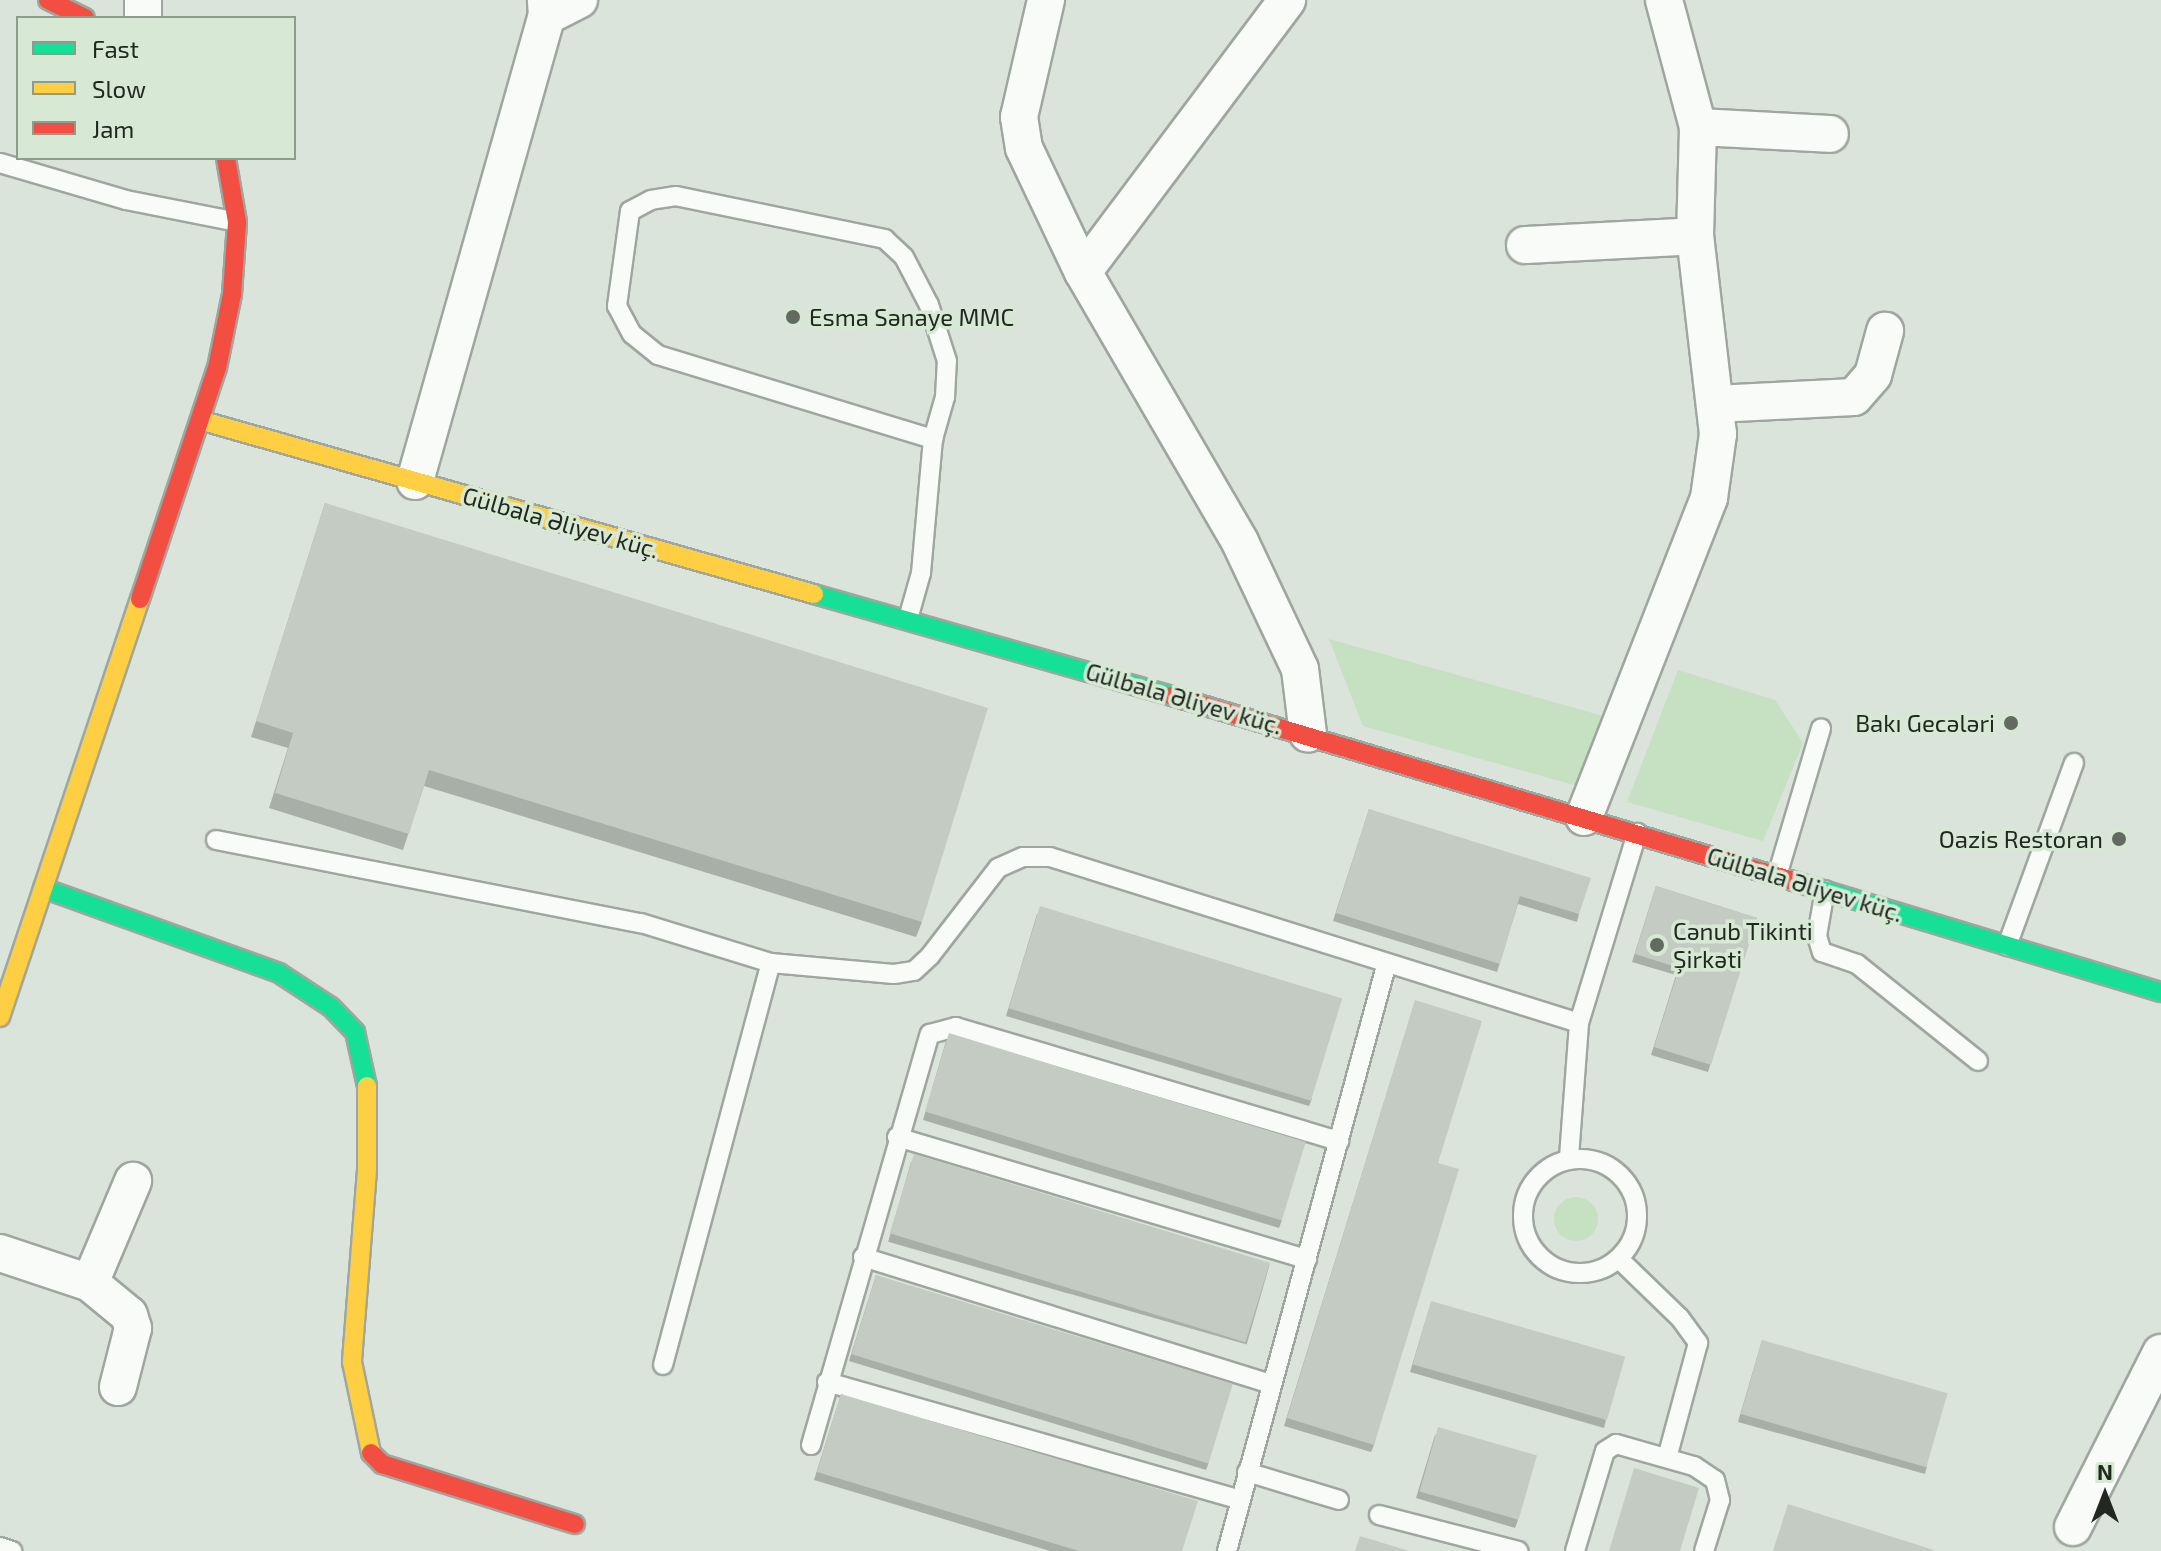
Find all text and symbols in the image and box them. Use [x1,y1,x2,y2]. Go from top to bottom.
legend [16,16,296,160]
text: Fast [92,34,139,63]
text: Slow [92,74,146,103]
text: Jam [92,114,134,143]
place label: Esma Sənaye MMC [809,303,1014,331]
marker: Esma Sənaye MMC [784,308,802,326]
street label: Gülbala Əliyev küç. [459,480,663,564]
street label: Gülbala Əliyev küç. [1082,656,1286,740]
place label: Bakı Gecələri [1855,709,1995,737]
marker: Bakı Gecələri [2002,714,2020,732]
place label: Oazis Restoran [1939,825,2103,853]
marker: Oazis Restoran [2110,830,2128,848]
street label: Gülbala Əliyev küç. [1704,841,1906,927]
place label: Cənub Tikinti Şirkəti [1673,917,1813,973]
marker: Cənub Tikinti Şirkəti [1648,936,1666,954]
north arrow [2065,1455,2145,1535]
text: N [2097,1458,2113,1484]

